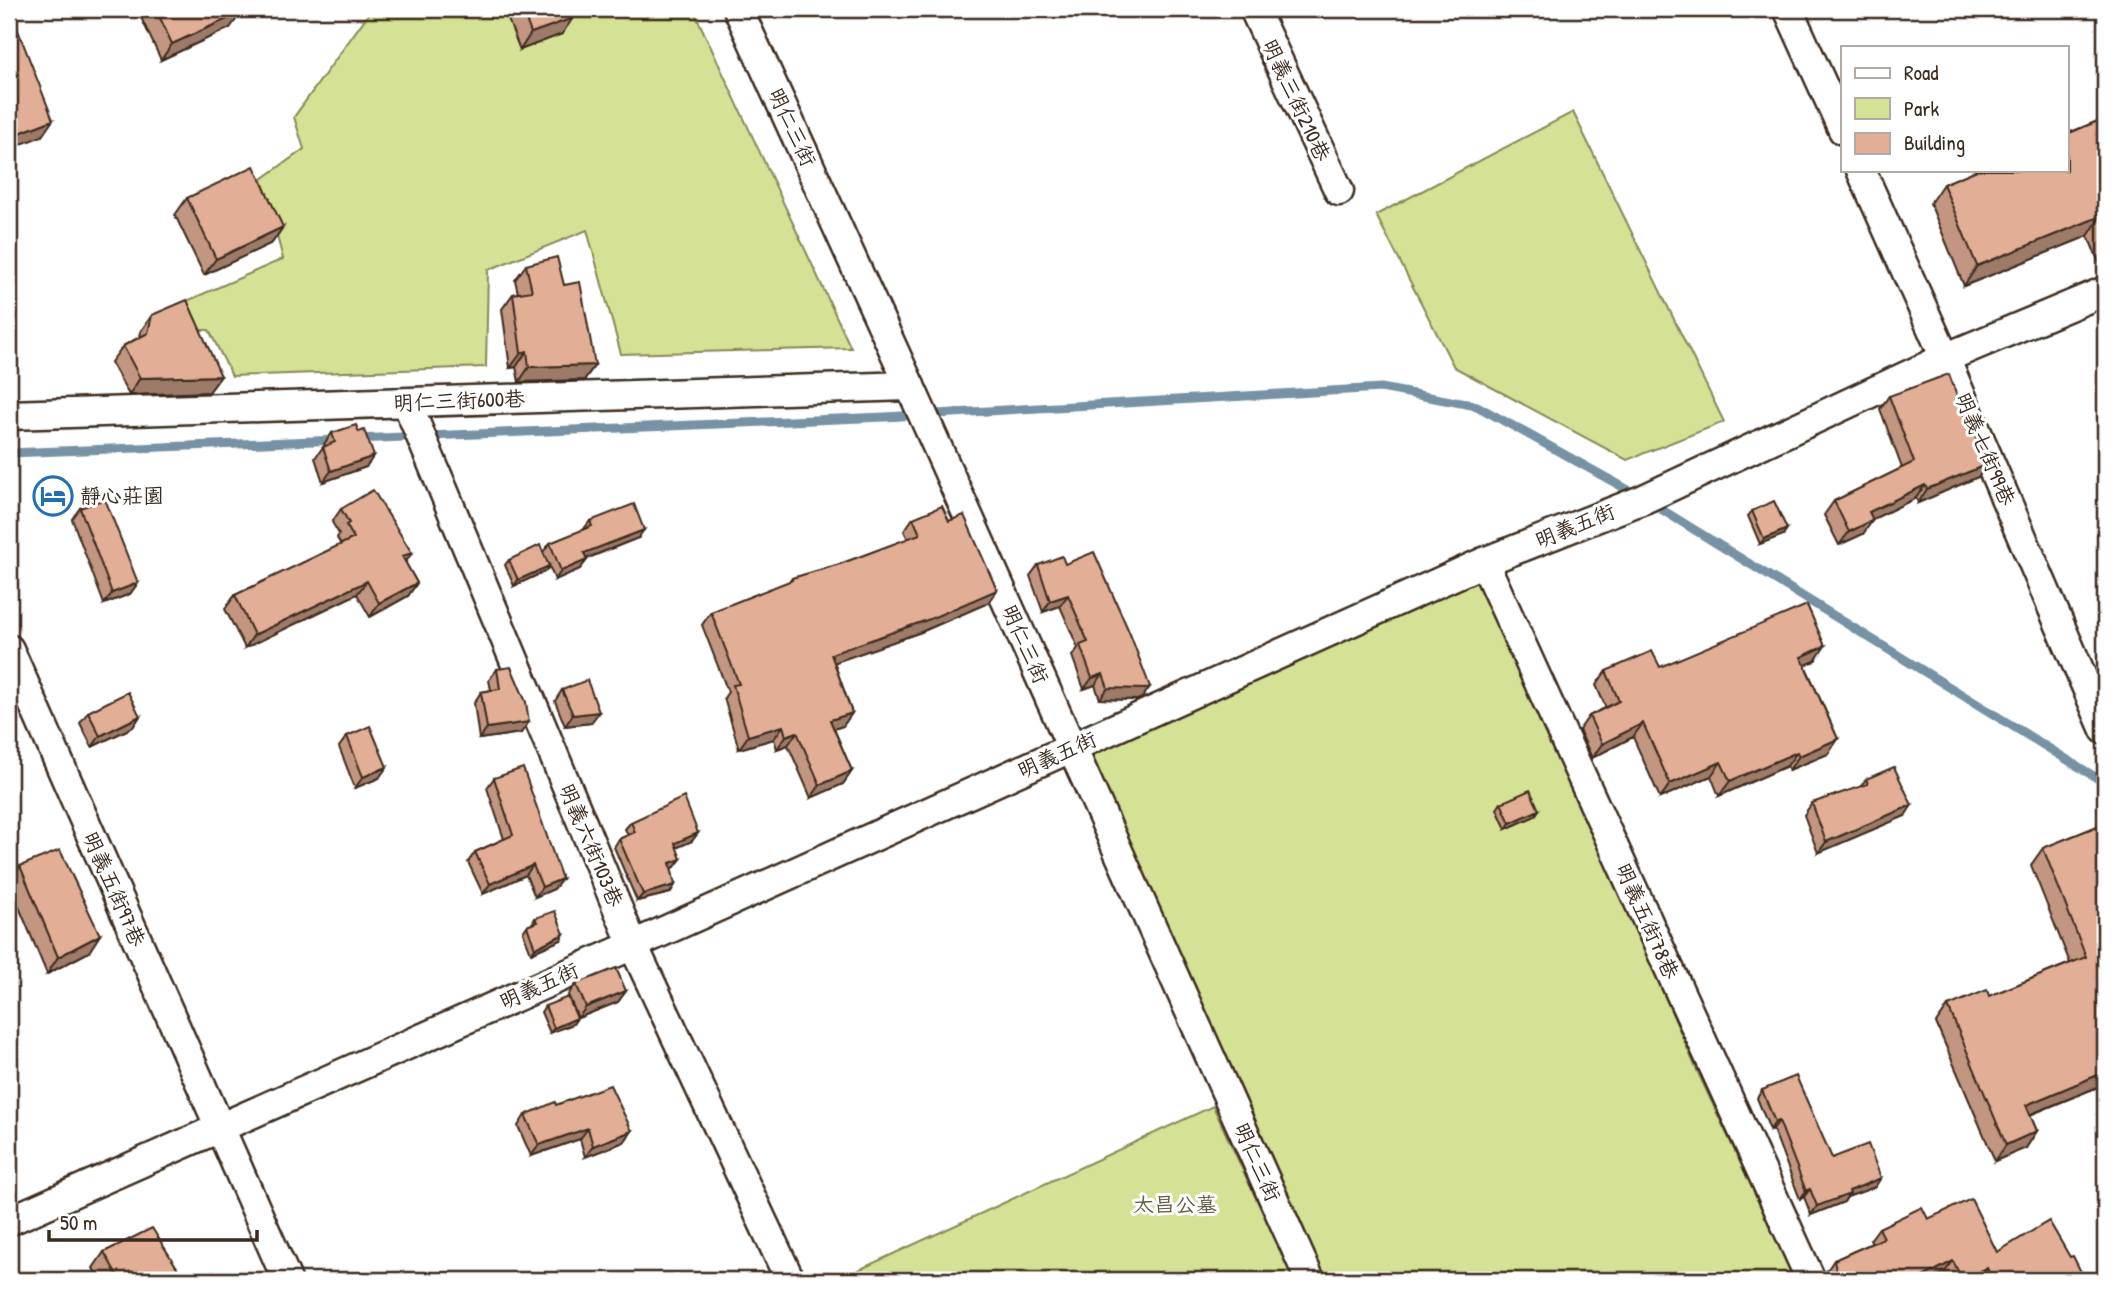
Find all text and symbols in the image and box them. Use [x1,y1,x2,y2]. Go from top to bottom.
street label: 明義三街210巷 [1255,34,1337,166]
legend [1841,46,2068,172]
text: Road [1904,58,1938,87]
street label: 明仁三街 [762,83,823,171]
text: Park [1904,94,1939,123]
text: Building [1904,128,1965,157]
street label: 明仁三街600巷 [392,384,526,417]
street label: 明義七街99巷 [1949,388,2022,510]
hotel icon: 靜心莊園 [32,475,74,517]
place label: 靜心莊園 [80,481,164,510]
street label: 明義五街 [1530,496,1619,555]
street label: 明仁三街 [995,600,1056,688]
street label: 明義五街 [1013,724,1101,785]
street label: 明義六街103巷 [552,779,630,911]
street label: 明義五街97巷 [76,827,153,951]
street label: 明義五街78巷 [1609,858,1686,984]
street label: 明義五街 [495,955,583,1016]
street label: 明仁三街 [1227,1118,1288,1206]
park label: 太昌公墓 [1133,1190,1217,1219]
scale bar [49,1198,257,1242]
text: 50 m [60,1208,97,1237]

